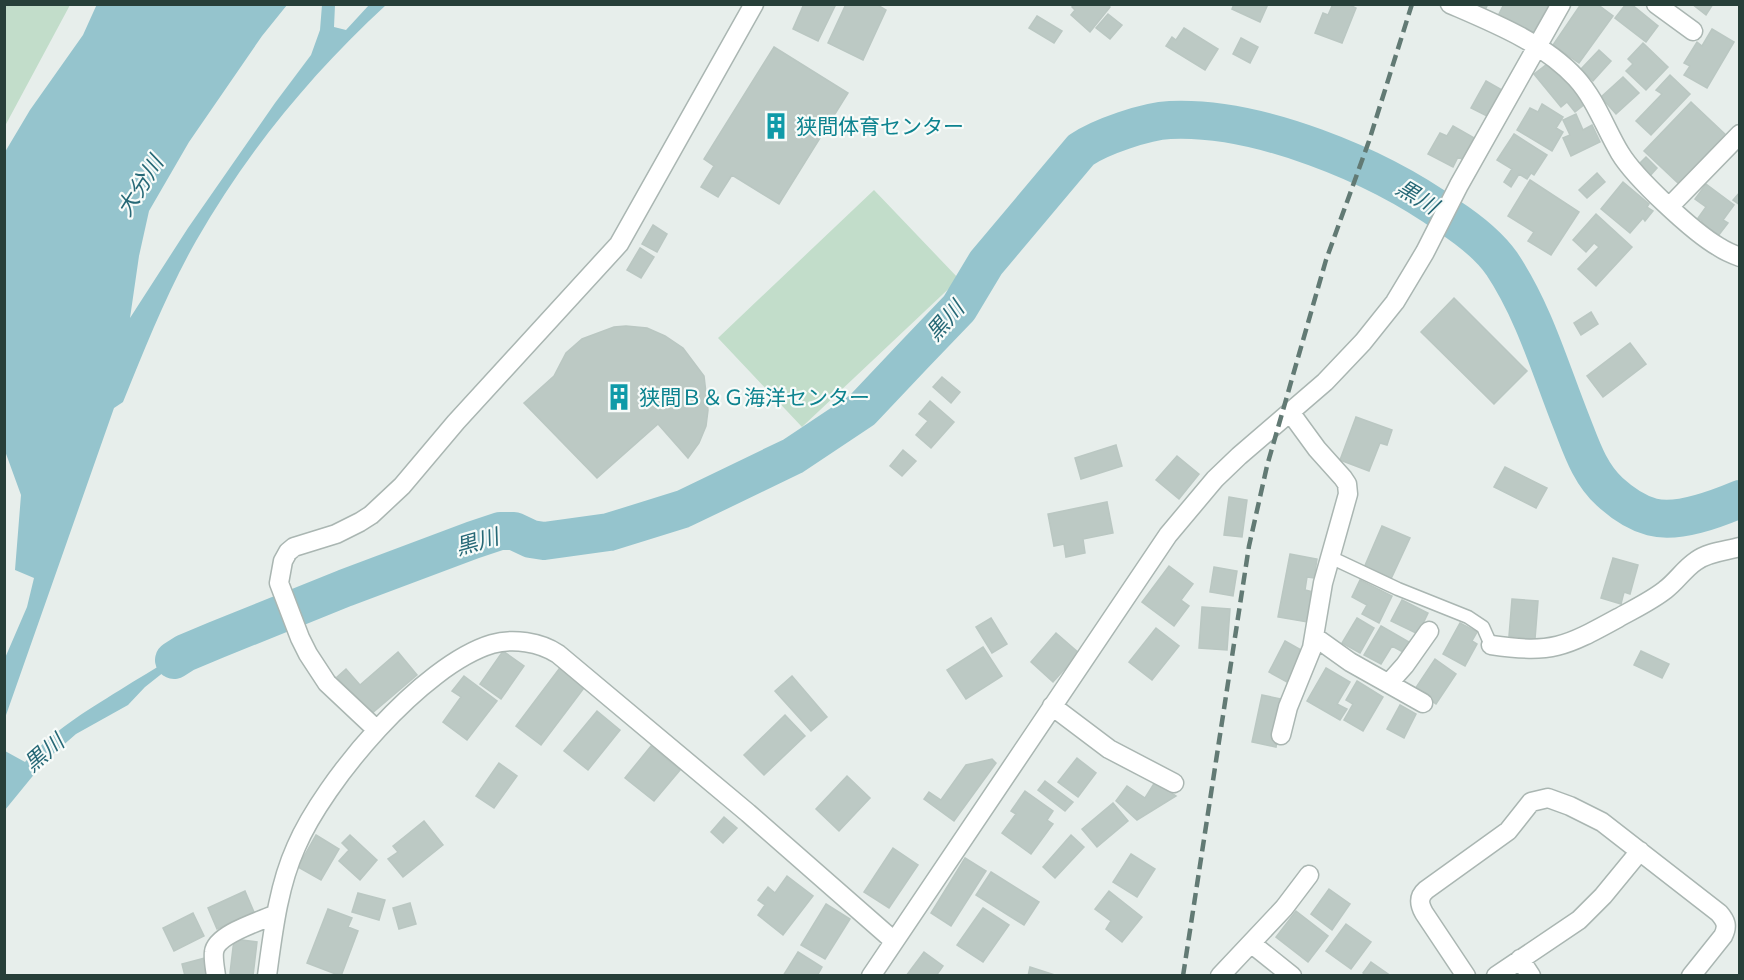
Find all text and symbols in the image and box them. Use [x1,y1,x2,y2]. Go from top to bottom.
building icon: 狭間体育センター [761,111,791,141]
place label: 狭間体育センター [796,114,964,139]
water label: 大分川 [111,149,170,221]
water label: 黒川 [1391,174,1445,221]
water label: 黒川 [920,294,971,346]
building icon: 狭間Ｂ＆Ｇ海洋センター [604,382,634,412]
place label: 狭間Ｂ＆Ｇ海洋センター [639,385,870,410]
water label: 黒川 [452,522,504,561]
water label: 黒川 [19,727,71,778]

